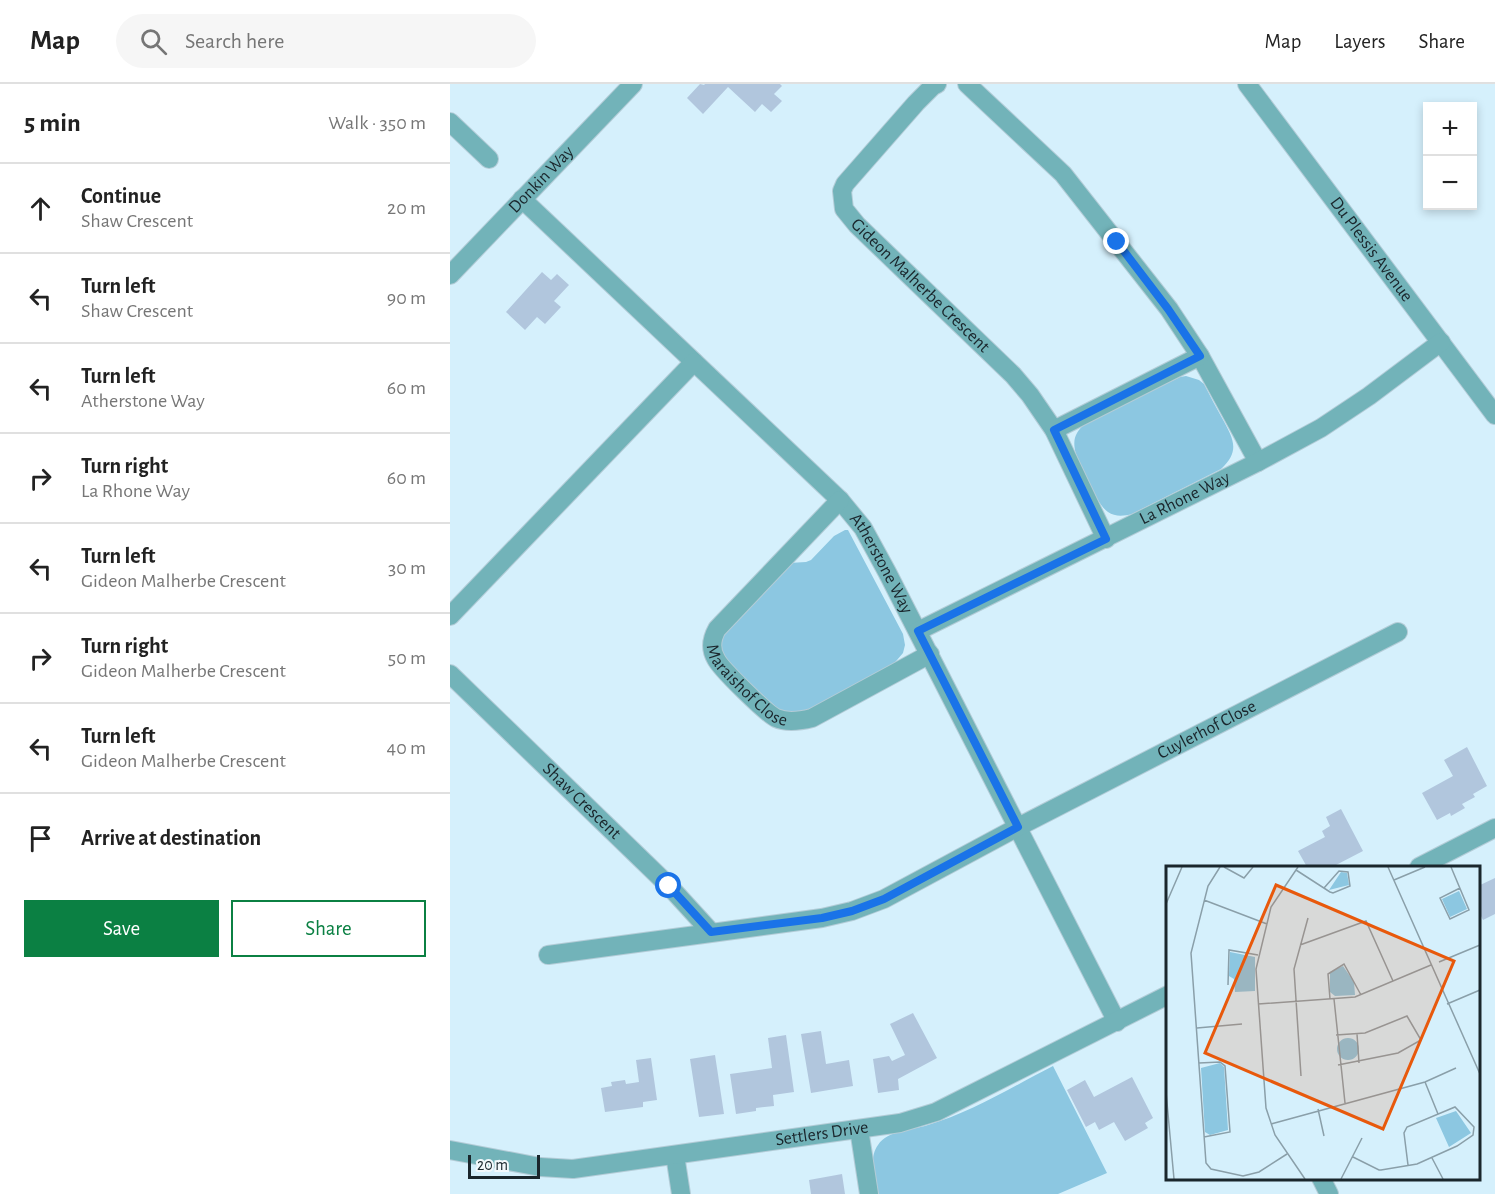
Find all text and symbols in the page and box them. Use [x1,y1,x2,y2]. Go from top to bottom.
search box [116,14,536,68]
icon: search [137,25,170,58]
text: Map [30,27,80,55]
text: Search here [185,30,284,52]
text: Map [1265,31,1301,52]
text: Layers [1334,31,1385,52]
text: Share [1418,31,1465,52]
map controls [1423,102,1477,210]
button: + [1423,102,1477,156]
text: 5 min [24,110,81,136]
text: Walk · 350 m [328,113,426,133]
street label: Donkin Way [505,142,578,217]
button: − [1423,156,1477,210]
text: Continue [81,185,161,207]
icon: ahead [24,192,57,225]
street label: Du Plessis Avenue [1326,194,1416,305]
text: 20 m [387,198,426,218]
text: Shaw Crescent [81,211,193,231]
street label: Gideon Malherbe Crescent [847,215,993,356]
route end [1103,228,1129,254]
text: Turn left [81,275,155,297]
icon: left [24,282,57,315]
text: 90 m [387,288,426,308]
text: Shaw Crescent [81,301,193,321]
text: Turn left [81,365,155,387]
icon: left [24,372,57,405]
text: 60 m [387,378,426,398]
text: Atherstone Way [81,391,205,411]
text: Turn right [81,455,168,477]
icon: right [24,462,57,495]
text: 60 m [387,468,426,488]
street label: La Rhone Way [1137,468,1233,528]
text: La Rhone Way [81,481,190,501]
street label: Atherstone Way [846,510,916,617]
text: Turn left [81,545,155,567]
icon: left [24,552,57,585]
text: 30 m [388,558,426,578]
text: Gideon Malherbe Crescent [81,571,286,591]
text: Turn right [81,635,168,657]
icon: right [24,642,57,675]
street label: Maraishof Close [703,643,789,730]
text: 50 m [388,648,426,668]
text: Gideon Malherbe Crescent [81,661,286,681]
street label: Cuylerhof Close [1155,697,1259,763]
text: Turn left [81,725,155,747]
icon: left [24,732,57,765]
text: 40 m [387,738,426,758]
text: Gideon Malherbe Crescent [81,751,286,771]
street label: Shaw Crescent [539,760,624,843]
icon: arrive [24,822,57,855]
text: Arrive at destination [81,827,261,849]
inset map [1166,866,1480,1179]
route start [655,872,681,898]
button: Save [24,900,219,957]
button: Share [231,900,426,957]
street label: Settlers Drive [774,1119,870,1149]
scale bar [468,1152,540,1180]
text: 20 m [477,1157,508,1173]

